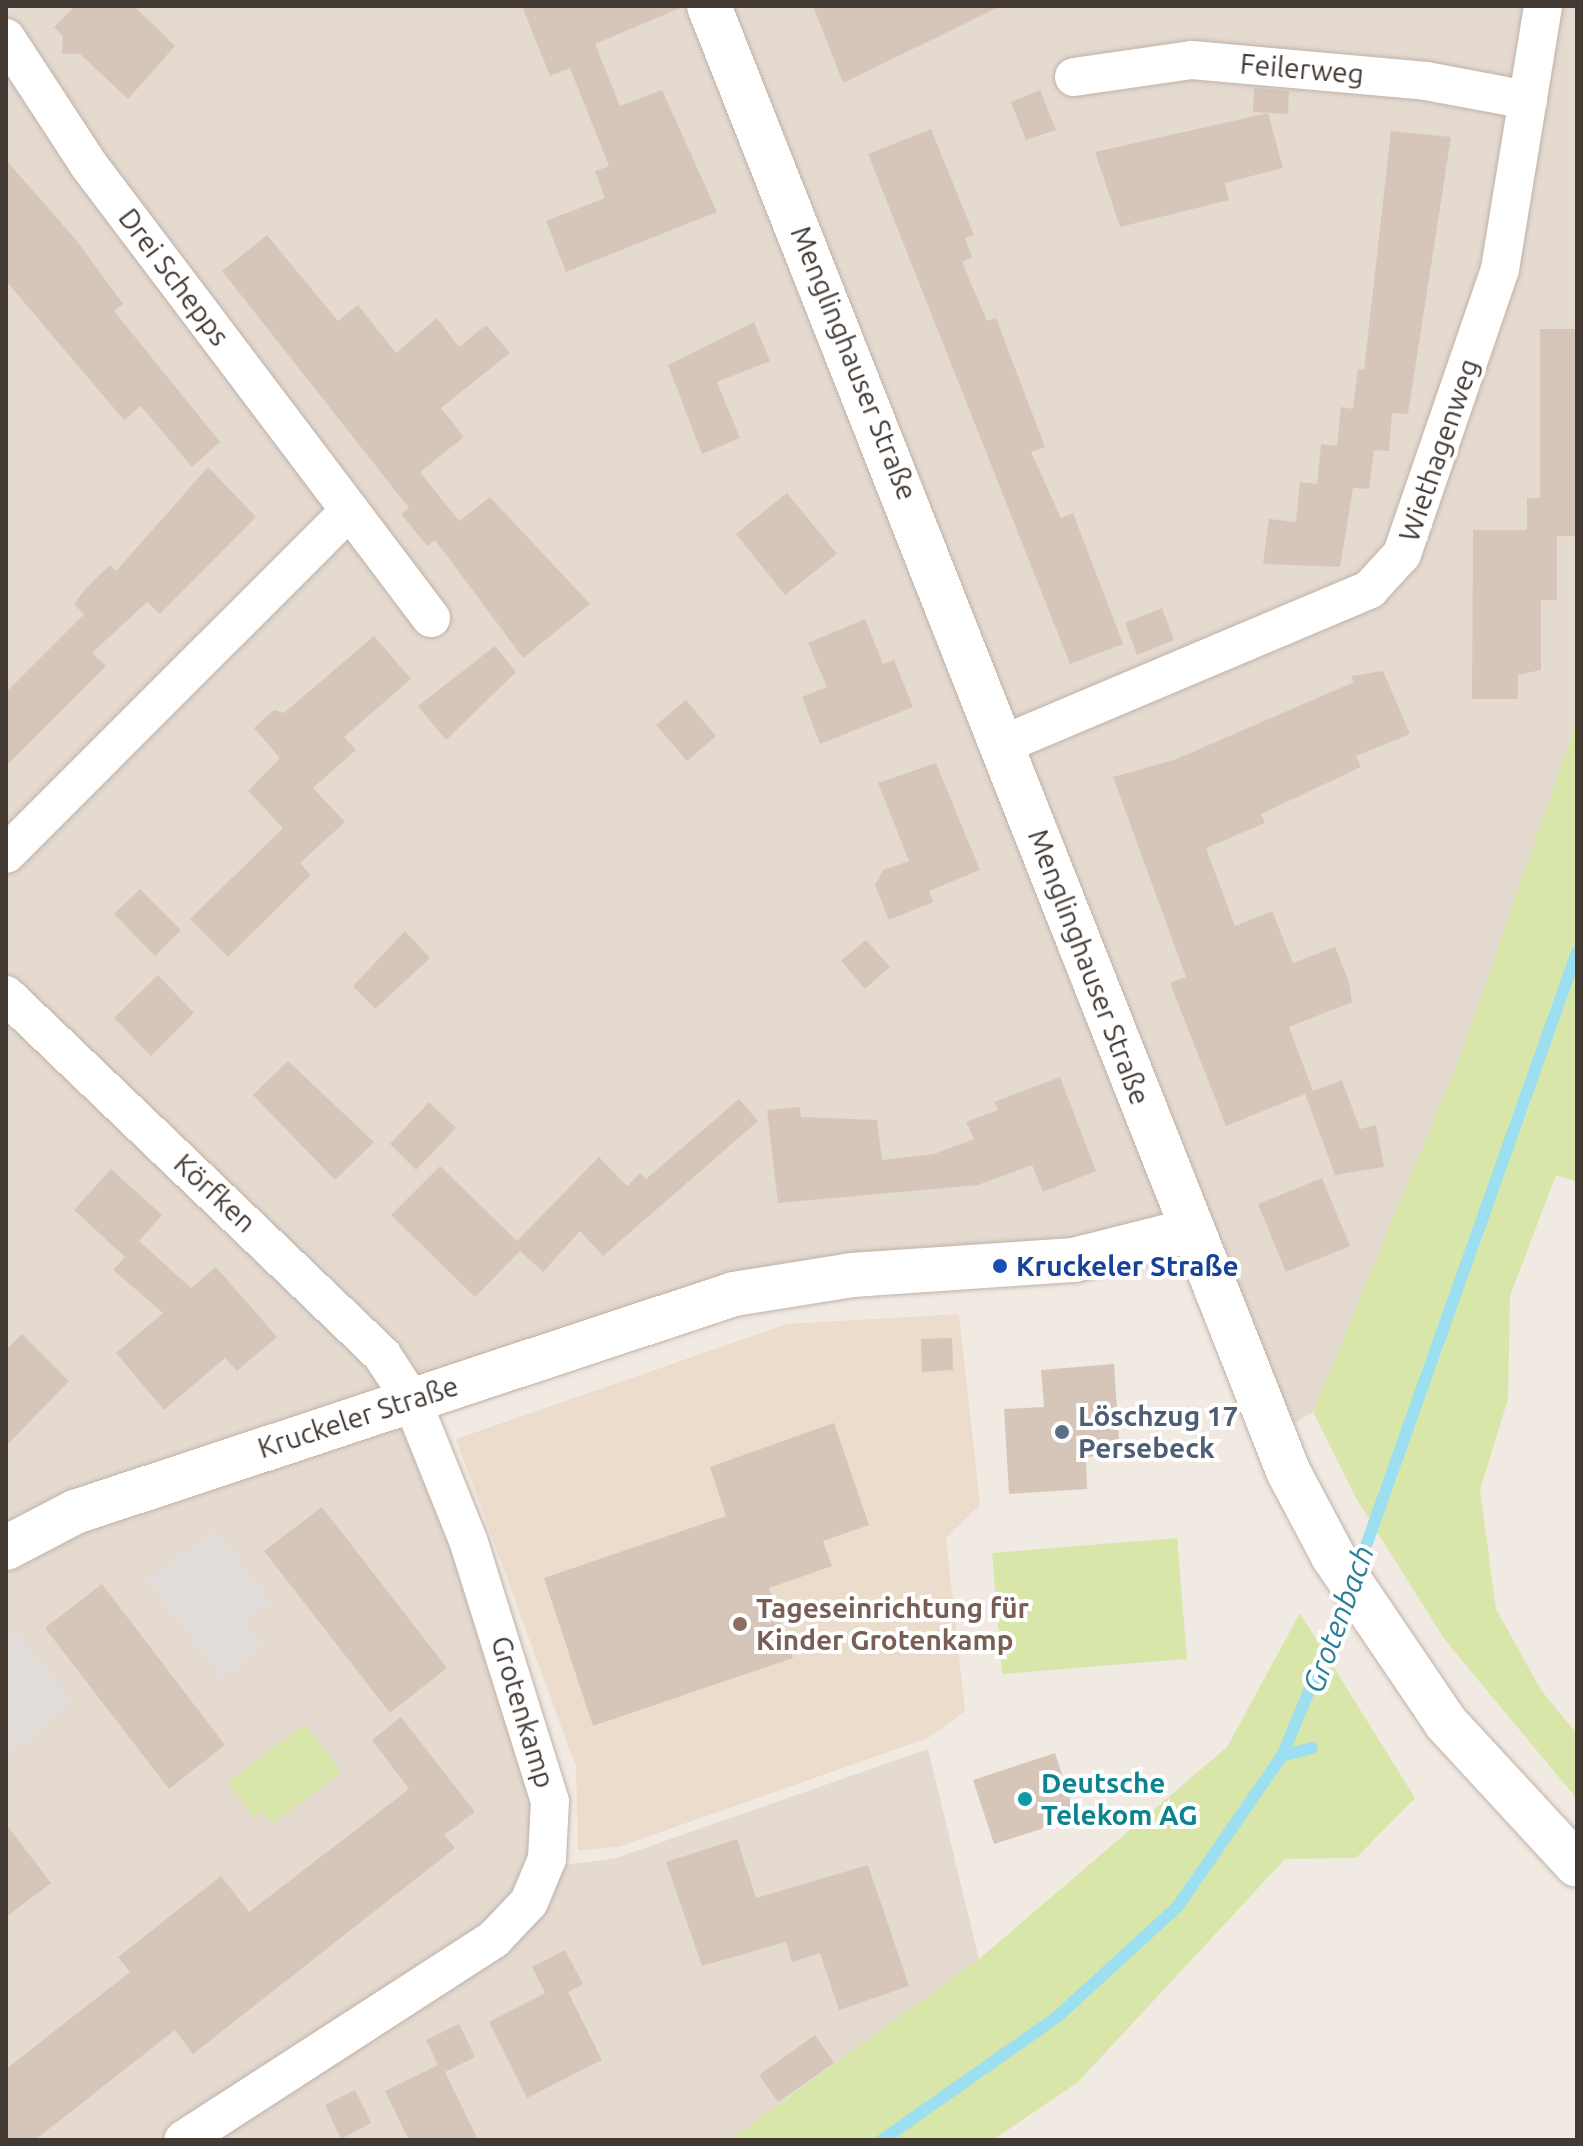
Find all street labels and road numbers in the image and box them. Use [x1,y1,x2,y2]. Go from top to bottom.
street label: Feilerweg [1239,47,1365,91]
street label: Drei Schepps [112,202,236,352]
street label: Menglinghauser Straße [784,221,924,505]
street label: Wiethagenweg [1392,354,1486,546]
street label: Menglinghauser Straße [1021,825,1157,1109]
street label: Körfken [167,1147,263,1239]
street label: Kruckeler Straße [254,1369,462,1465]
street label: Grotenkamp [484,1632,562,1792]

